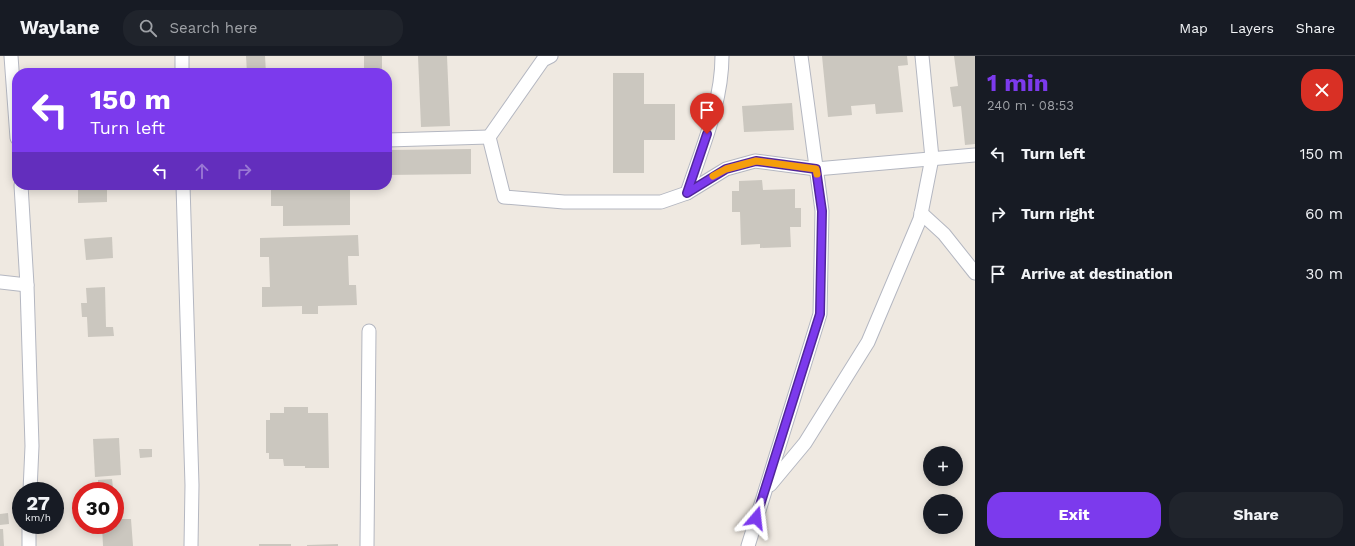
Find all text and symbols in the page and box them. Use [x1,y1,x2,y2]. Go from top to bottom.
search box [123,10,403,46]
text: Waylane [20,16,99,39]
icon: search [137,17,159,39]
text: Search here [169,19,257,37]
text: Map [1179,20,1208,36]
text: Layers [1230,20,1274,36]
text: Share [1296,20,1335,36]
text: 1 min [987,69,1049,97]
button: close [1301,69,1343,111]
text: 150 m [90,83,171,116]
icon: left [24,84,76,136]
pin [690,93,724,134]
text: 240 m · 08:53 [987,98,1074,113]
icon: arrive [696,99,718,121]
text: Turn left [90,117,165,138]
icon: left [987,143,1009,165]
text: Turn left [1021,145,1085,163]
text: 150 m [1300,145,1343,163]
icon: left [149,160,171,182]
icon: ahead [191,160,213,182]
icon: right [233,160,255,182]
icon: right [987,203,1009,225]
text: Turn right [1021,205,1094,223]
text: 60 m [1305,205,1343,223]
icon: arrive [987,263,1009,285]
text: Arrive at destination [1021,265,1173,283]
text: 30 m [1306,265,1343,283]
map controls [923,446,963,534]
button: + [923,446,963,486]
speed limit sign: 30 [72,482,124,534]
text: 27 [26,491,50,515]
button: Exit [987,492,1161,538]
button: Share [1169,492,1343,538]
button: − [923,494,963,534]
position arrow [735,497,777,539]
text: km/h [25,512,51,523]

